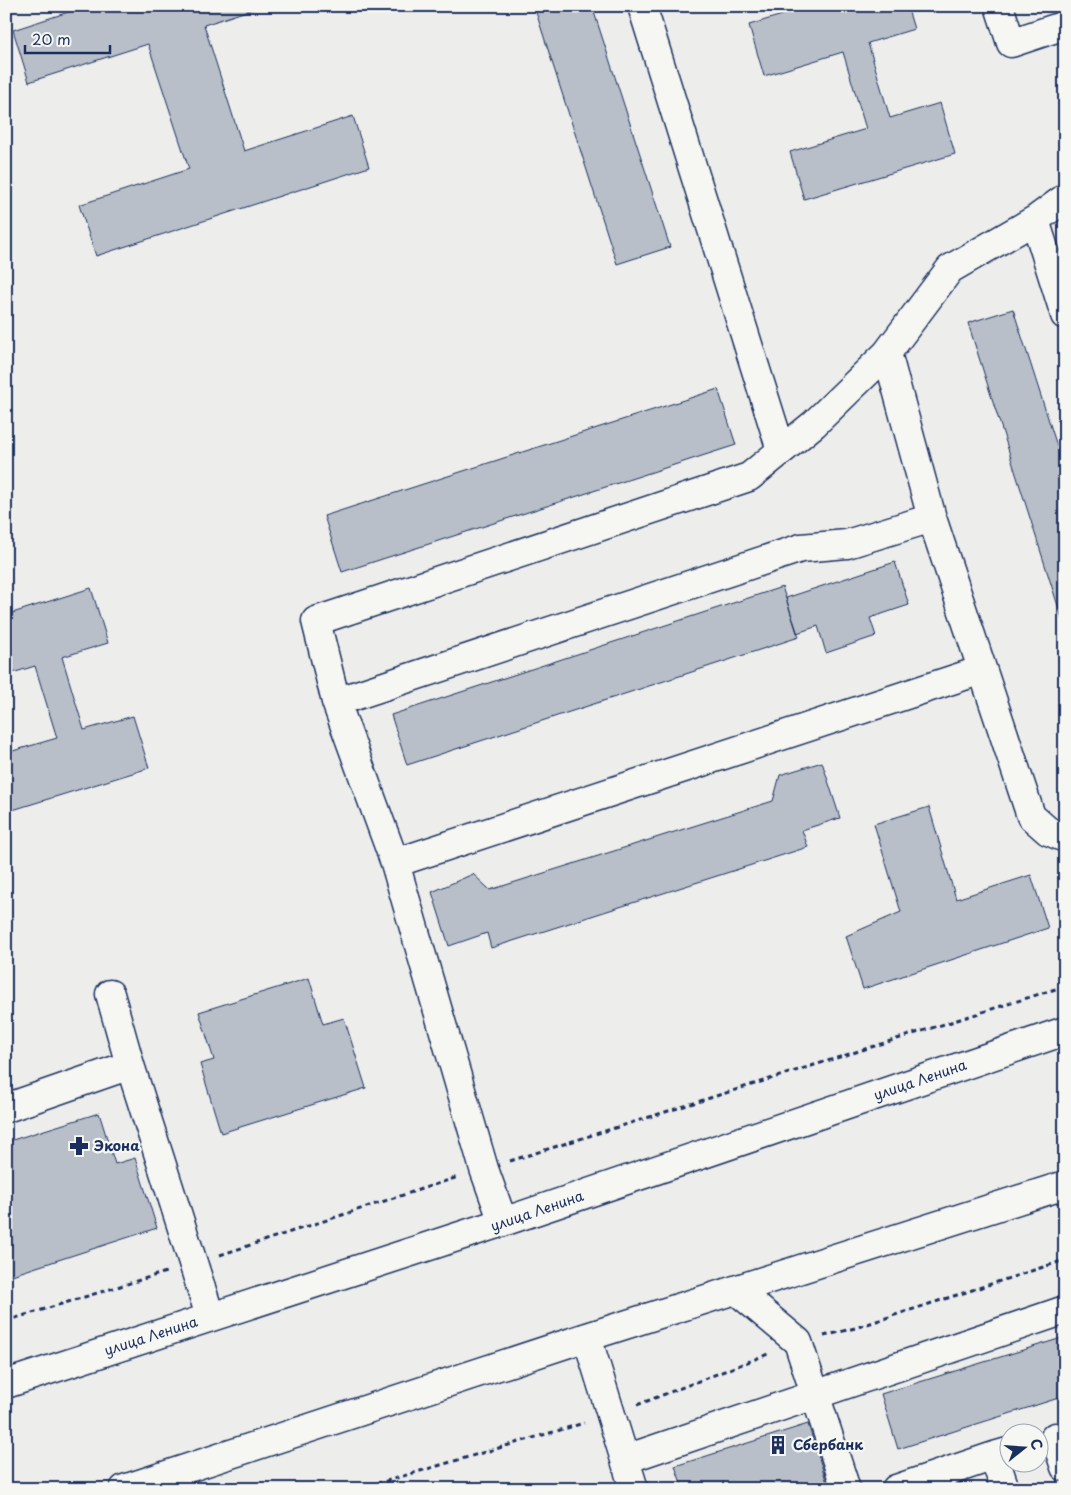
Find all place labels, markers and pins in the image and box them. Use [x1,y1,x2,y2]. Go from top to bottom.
pharmacy icon: Экона [68,1135,90,1157]
place label: Экона [94,1135,140,1156]
building icon: Сбербанк [767,1434,789,1456]
place label: Сбербанк [793,1434,863,1455]

